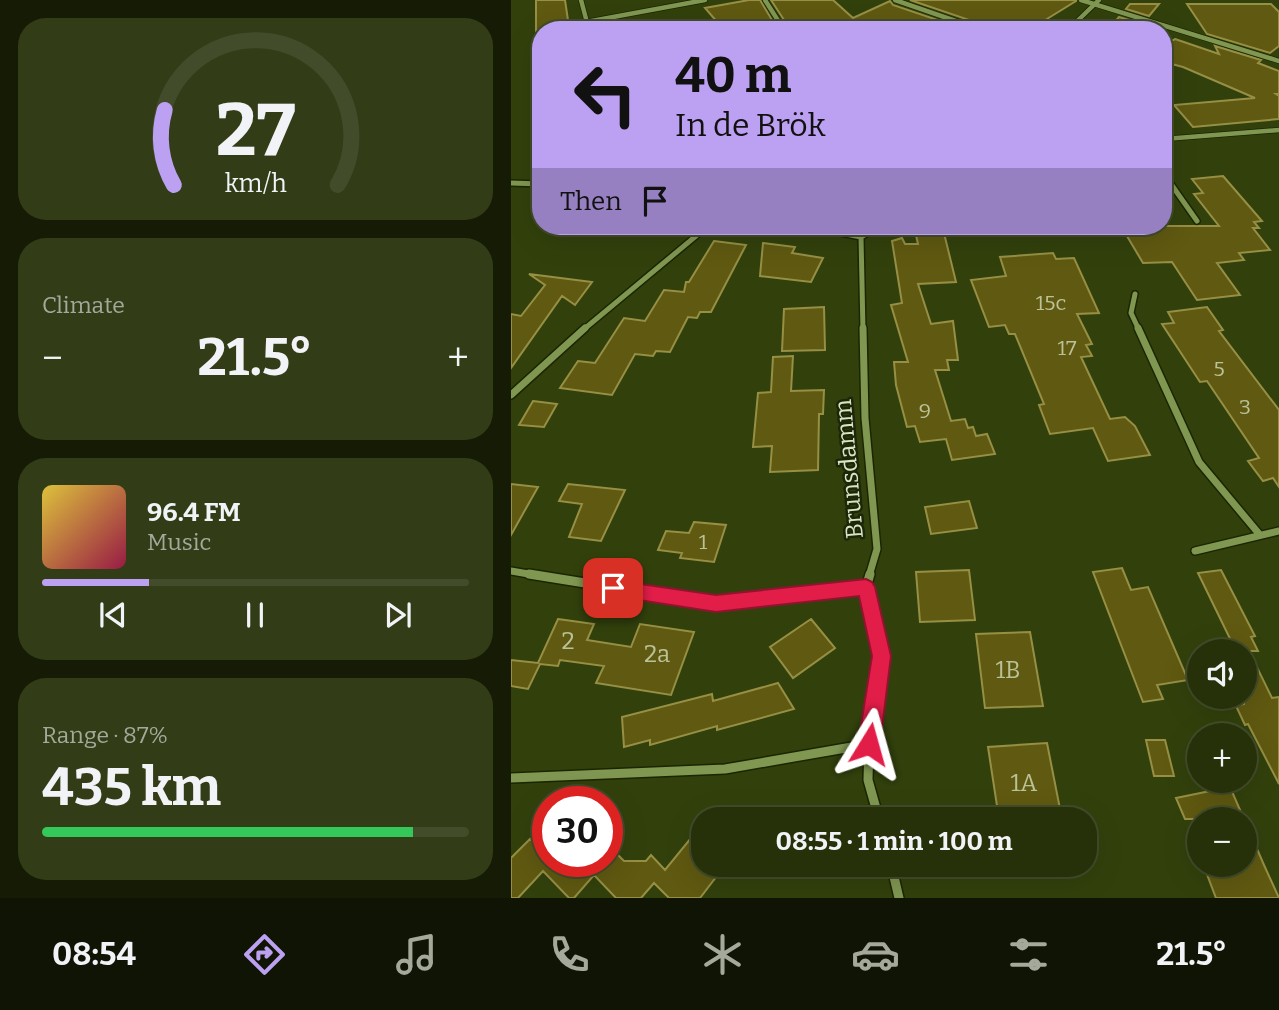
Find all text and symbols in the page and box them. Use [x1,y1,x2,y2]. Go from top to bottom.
text: 40 m [675,46,792,105]
icon: left [560,49,651,140]
text: 27 [216,87,295,174]
text: In de Brök [675,106,826,144]
text: km/h [225,169,287,199]
icon: arrive [636,182,674,220]
text: Then [560,186,622,217]
house number: 15c [1036,290,1066,316]
text: Climate [42,291,125,319]
text: 21.5° [198,326,313,389]
text: − [42,335,63,381]
text: + [447,335,469,381]
house number: 17 [1058,335,1077,361]
house number: 5 [1213,356,1225,382]
house number: 3 [1239,394,1251,420]
street label: Brunsdamm [829,398,869,540]
house number: 9 [919,398,931,424]
text: 96.4 FM [147,497,241,528]
text: Music [147,528,211,556]
house number: 1 [699,529,708,555]
pin [583,558,643,618]
icon: arrive [594,569,632,607]
icon: previous [94,596,132,634]
icon: pause [236,596,274,634]
icon: next [379,596,417,634]
house number: 2 [561,627,575,655]
map controls [1187,639,1257,877]
button: sound [1187,639,1257,709]
house number: 2a [644,640,670,668]
house number: 1B [995,656,1021,684]
position arrow [832,707,906,781]
text: Range · 87% [42,721,168,749]
button: + [1187,723,1257,793]
text: 435 km [42,756,221,819]
house number: 1A [1011,769,1037,797]
speed limit sign: 30 [532,786,623,877]
button: − [1187,807,1257,877]
text: 08:55 · 1 min · 100 m [776,826,1012,857]
icon: directions [240,930,289,979]
icon: music [392,930,441,979]
icon: phone [545,930,594,979]
icon: climate [698,930,747,979]
icon: car [851,930,900,979]
icon: filters [1004,930,1053,979]
text: 08:54 [52,935,136,973]
text: 21.5° [1156,935,1227,973]

